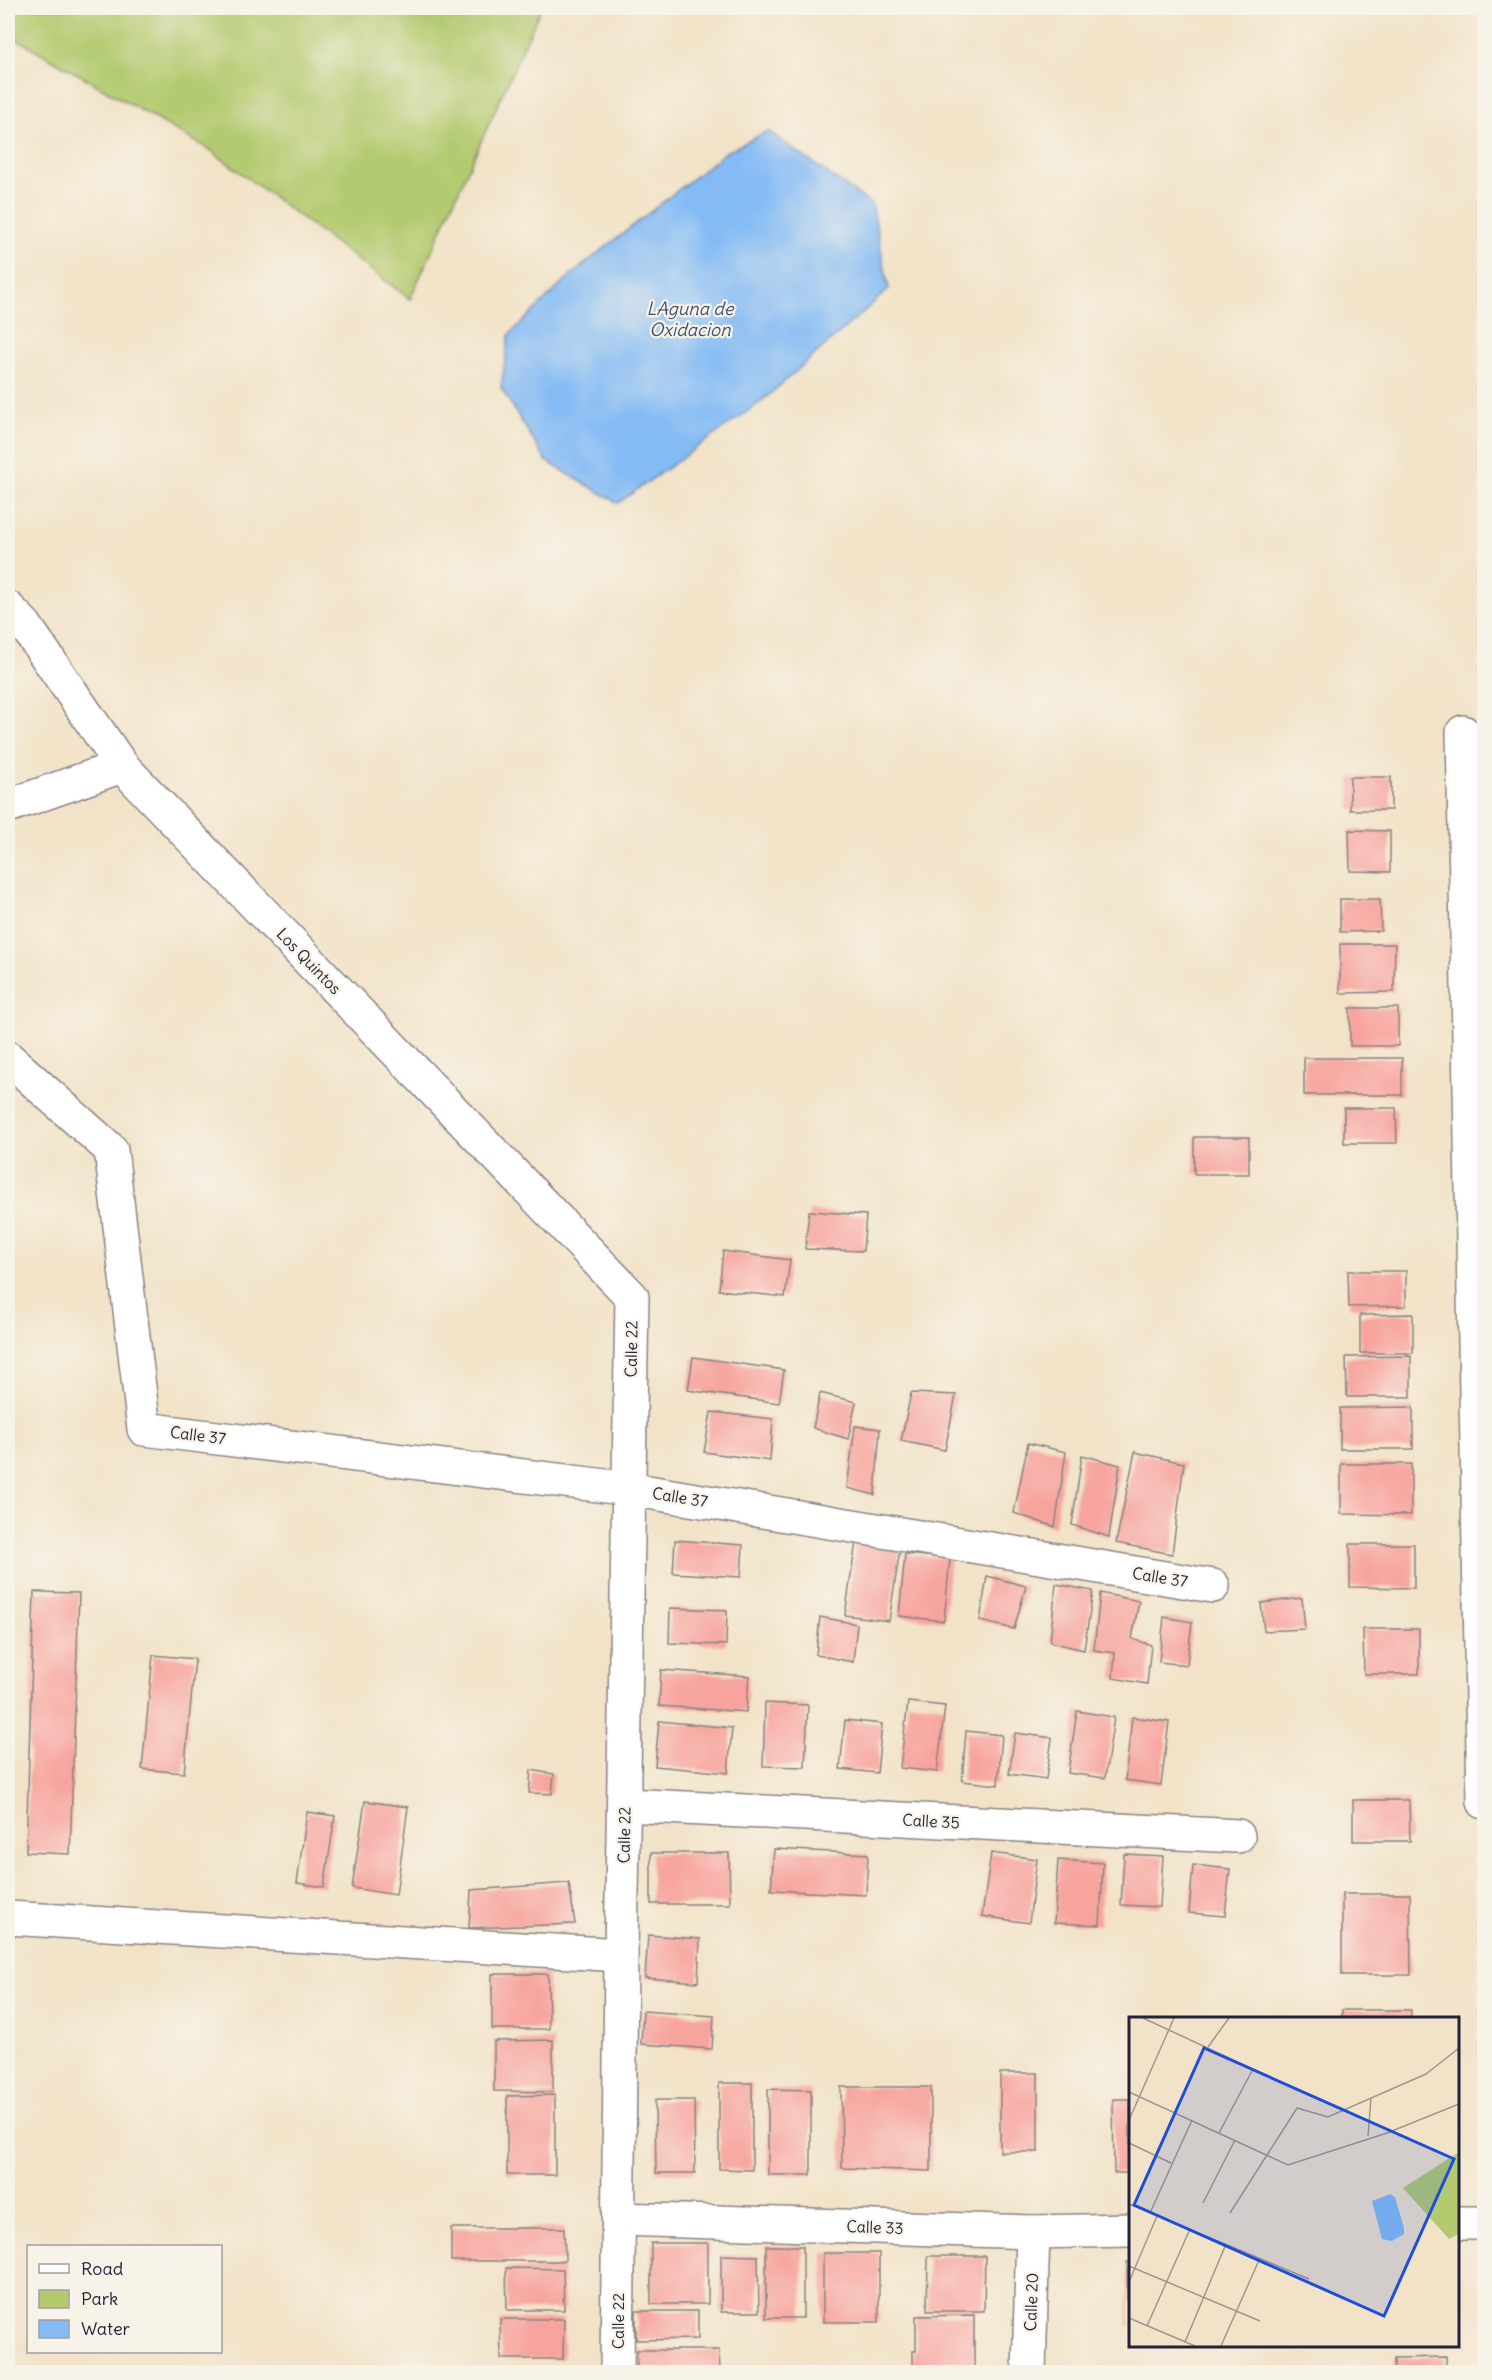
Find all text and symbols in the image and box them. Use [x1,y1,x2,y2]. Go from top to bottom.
water label: LAguna de Oxidacion [646,297,735,341]
street label: Los Quintos [273,924,345,998]
street label: Calle 22 [621,1320,641,1378]
street label: Calle 37 [169,1422,227,1448]
street label: Calle 37 [651,1483,709,1511]
street label: Calle 37 [1131,1563,1189,1591]
street label: Calle 22 [614,1806,634,1864]
street label: Calle 35 [902,1810,960,1832]
inset map [1129,2017,1459,2347]
street label: Calle 33 [846,2216,904,2238]
legend [27,2245,222,2353]
text: Road [81,2257,124,2280]
street label: Calle 20 [1020,2272,1042,2332]
text: Park [81,2287,118,2310]
street label: Calle 22 [608,2292,628,2349]
text: Water [81,2317,131,2340]

